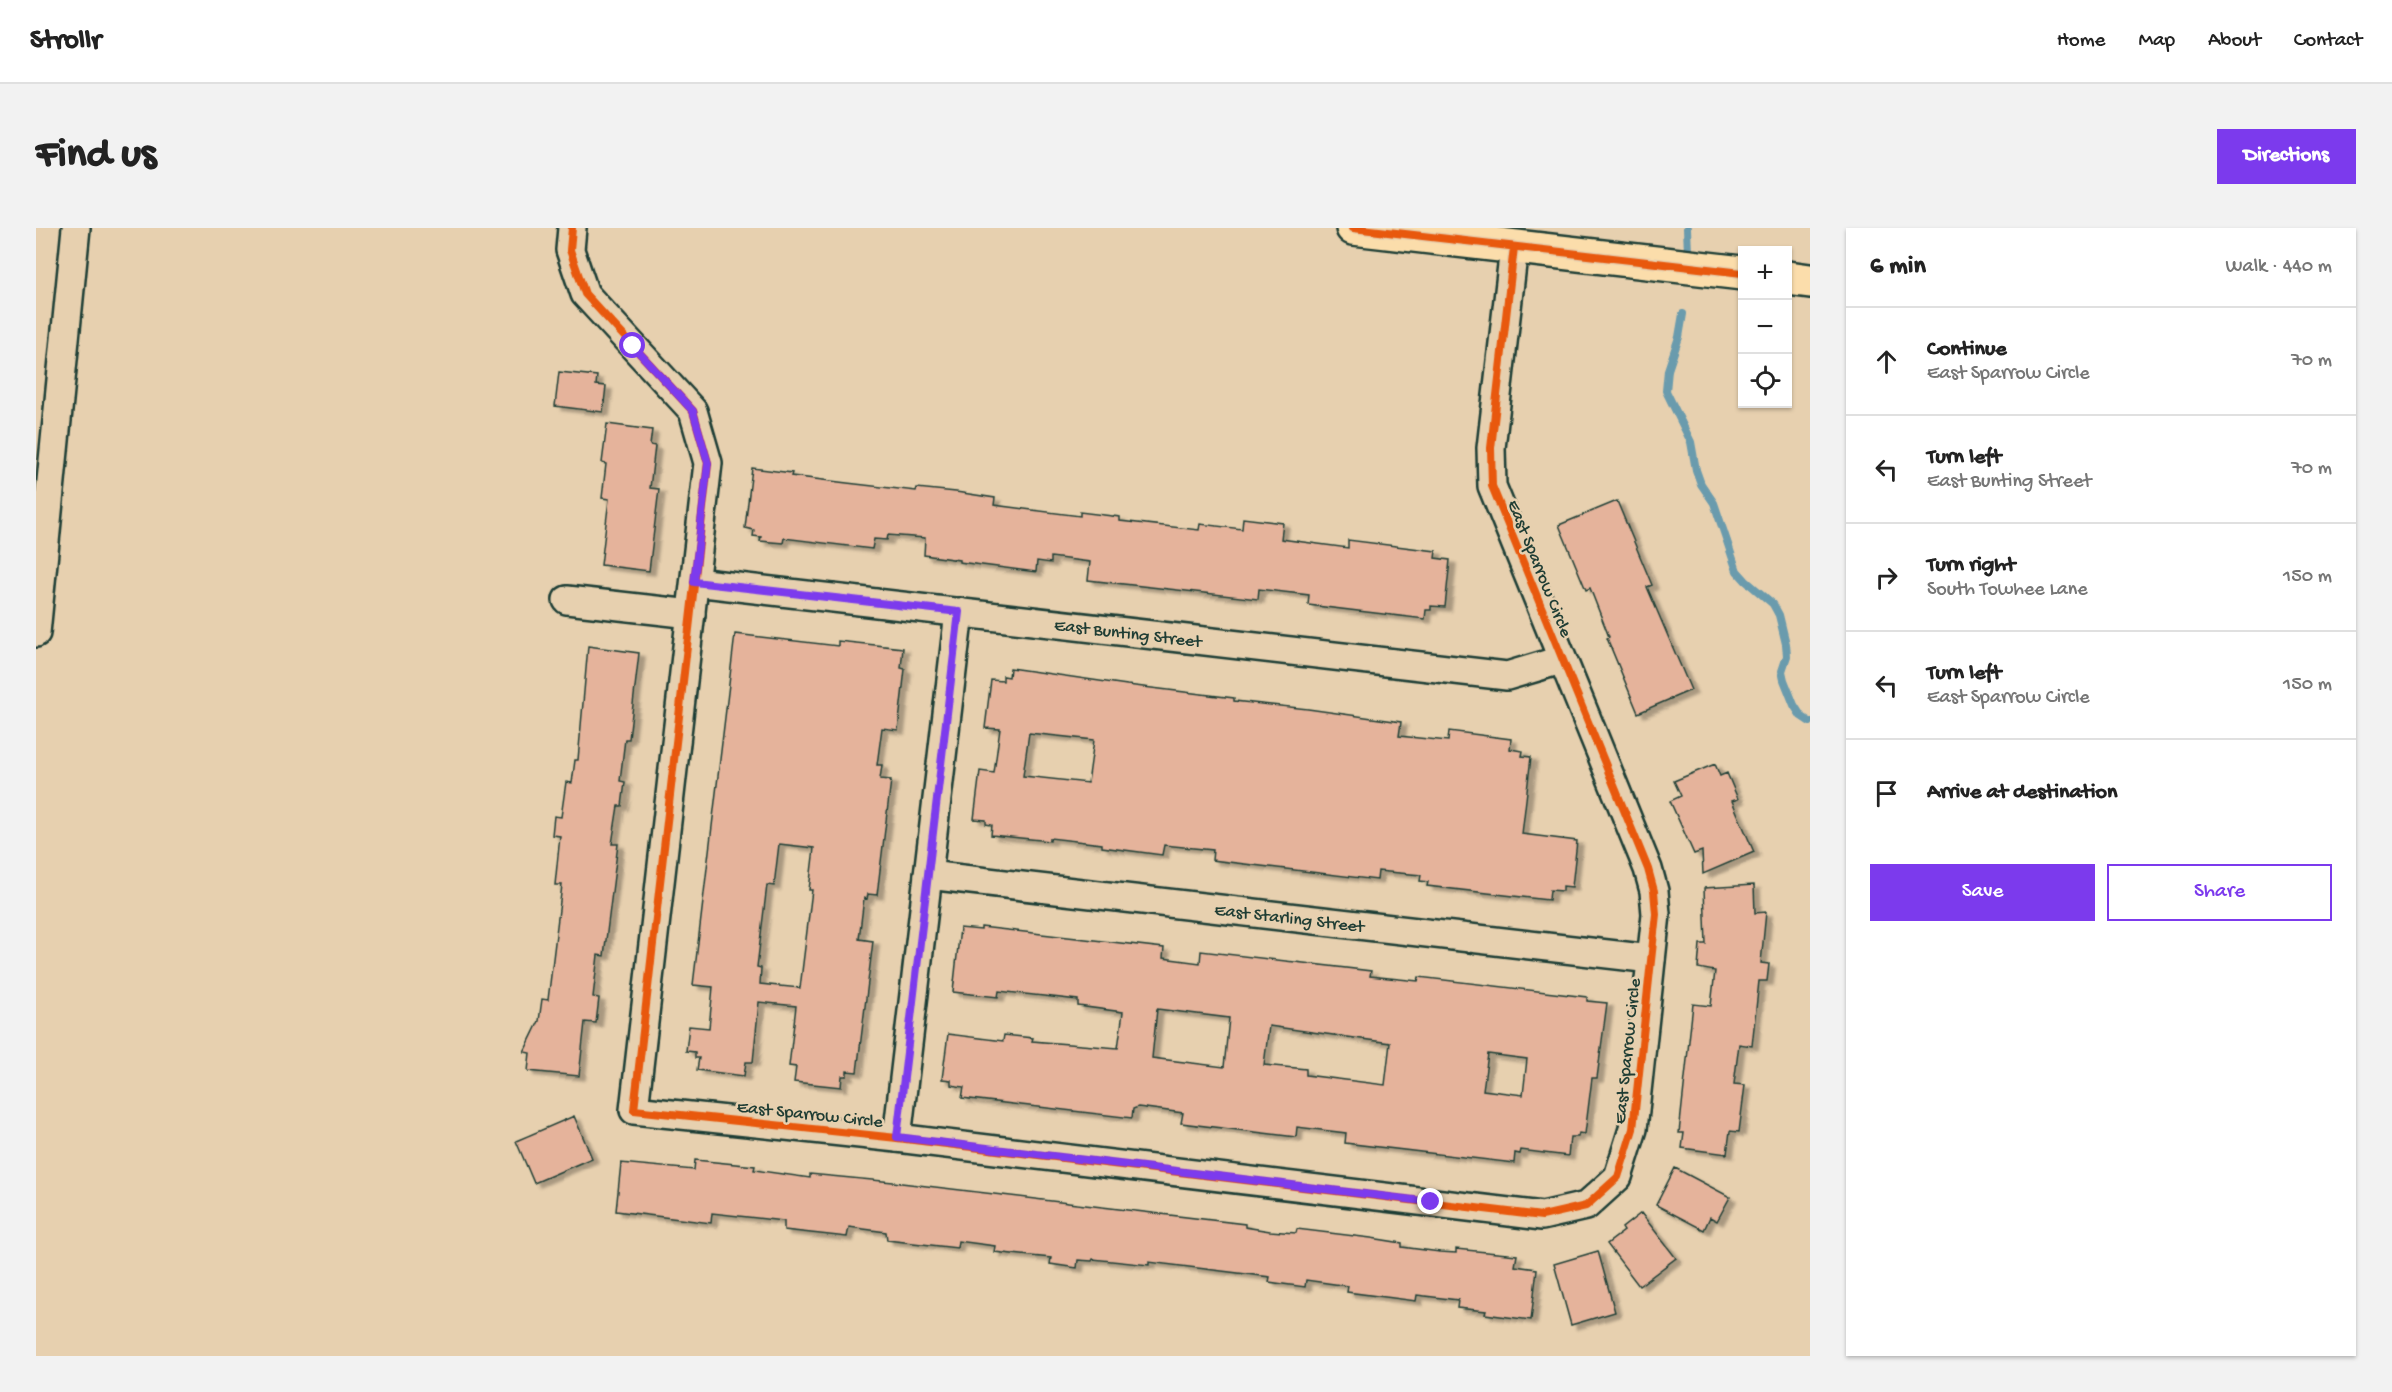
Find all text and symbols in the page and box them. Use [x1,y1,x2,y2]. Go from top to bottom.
text: Strollr [30,25,101,58]
text: Home [2057,29,2105,54]
text: Map [2138,29,2175,54]
text: About [2208,29,2261,54]
text: Contact [2294,29,2362,54]
button: Directions [2217,129,2356,184]
text: Find us [36,132,156,181]
map controls [1738,246,1792,408]
button: + [1738,246,1792,300]
text: 6 min [1870,252,1926,283]
text: Walk · 440 m [2226,256,2332,279]
button: − [1738,300,1792,354]
route start [619,332,645,358]
text: Continue [1927,337,2007,363]
icon: ahead [1870,345,1903,378]
text: 70 m [2291,350,2332,373]
button: locate [1738,354,1792,408]
text: East Sparrow Circle [1927,363,2090,386]
text: Turn left [1927,445,2001,471]
icon: left [1870,453,1903,486]
text: 70 m [2291,458,2332,481]
text: East Bunting Street [1927,471,2091,494]
street label: East Sparrow Circle [1502,497,1576,641]
text: Turn right [1927,553,2015,579]
icon: right [1870,561,1903,594]
text: 150 m [2283,566,2332,589]
text: South Towhee Lane [1927,579,2088,602]
street label: East Bunting Street [1053,616,1204,654]
text: Turn left [1927,661,2001,687]
icon: left [1870,669,1903,702]
text: 150 m [2283,674,2332,697]
text: East Sparrow Circle [1927,687,2090,710]
icon: arrive [1870,777,1903,810]
text: Arrive at destination [1927,780,2117,806]
button: Save [1870,864,2095,921]
button: Share [2107,864,2332,921]
street label: East Starling Street [1213,900,1367,939]
street label: East Sparrow Circle [1610,977,1647,1125]
street label: East Sparrow Circle [736,1097,884,1134]
route end [1417,1188,1443,1214]

